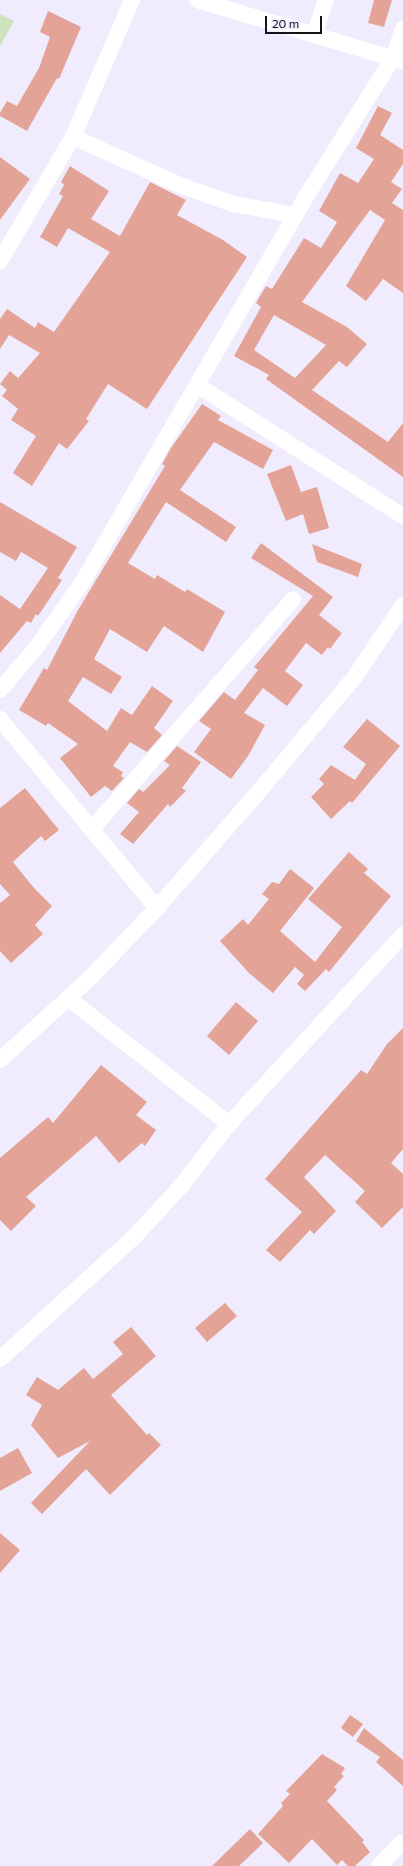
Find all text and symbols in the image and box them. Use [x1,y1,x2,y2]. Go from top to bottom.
scale bar [267,8,324,34]
text: 20 m [272,16,299,30]

